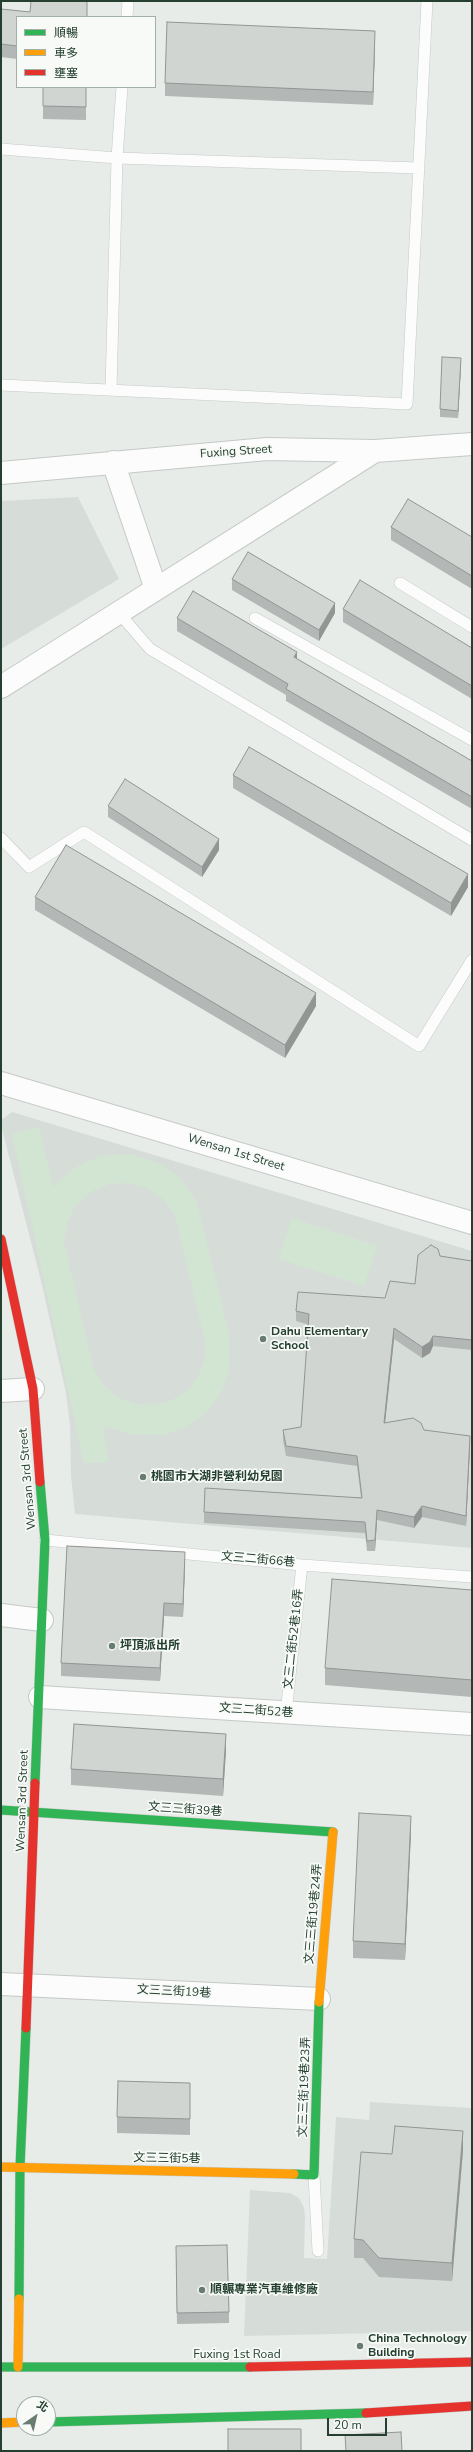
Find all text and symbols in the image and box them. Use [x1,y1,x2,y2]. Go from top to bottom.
legend [16,16,156,88]
text: 順暢 [54,25,78,41]
text: 車多 [54,45,78,61]
text: 壅塞 [54,65,78,81]
street label: Fuxing Street [200,442,272,462]
street label: Wensan 1st Street [186,1131,286,1175]
place label: Dahu Elementary School [271,1325,368,1353]
marker: Dahu Elementary School [258,1334,268,1344]
street label: Wensan 3rd Street [16,1428,40,1530]
place label: 桃園市大湖非營利幼兒園 [151,1470,283,1484]
marker: 桃園市大湖非營利幼兒園 [138,1472,148,1482]
street label: 文三二街66巷 [220,1550,296,1570]
street label: 文三二街52巷16弄 [282,1588,306,1690]
place label: 坪頂派出所 [120,1639,180,1653]
marker: 坪頂派出所 [107,1641,117,1651]
street label: 文三二街52巷 [218,1701,294,1721]
street label: Wensan 3rd Street [14,1750,32,1852]
street label: 文三三街39巷 [147,1800,223,1820]
street label: 文三三街19巷24弄 [302,1863,326,1965]
street label: 文三三街19巷 [136,1983,212,2001]
street label: 文三三街19巷23弄 [296,2036,314,2138]
street label: 文三三街5巷 [133,2151,201,2167]
place label: 順輾專業汽車維修廠 [210,2283,318,2297]
marker: 順輾專業汽車維修廠 [197,2285,207,2295]
place label: China Technology Building [368,2332,467,2360]
marker: China Technology Building [355,2341,365,2351]
street label: Fuxing 1st Road [193,2348,281,2362]
north arrow [16,2396,56,2436]
text: 北 [34,2397,51,2416]
scale bar [329,2410,389,2436]
text: 20 m [334,2417,362,2433]

